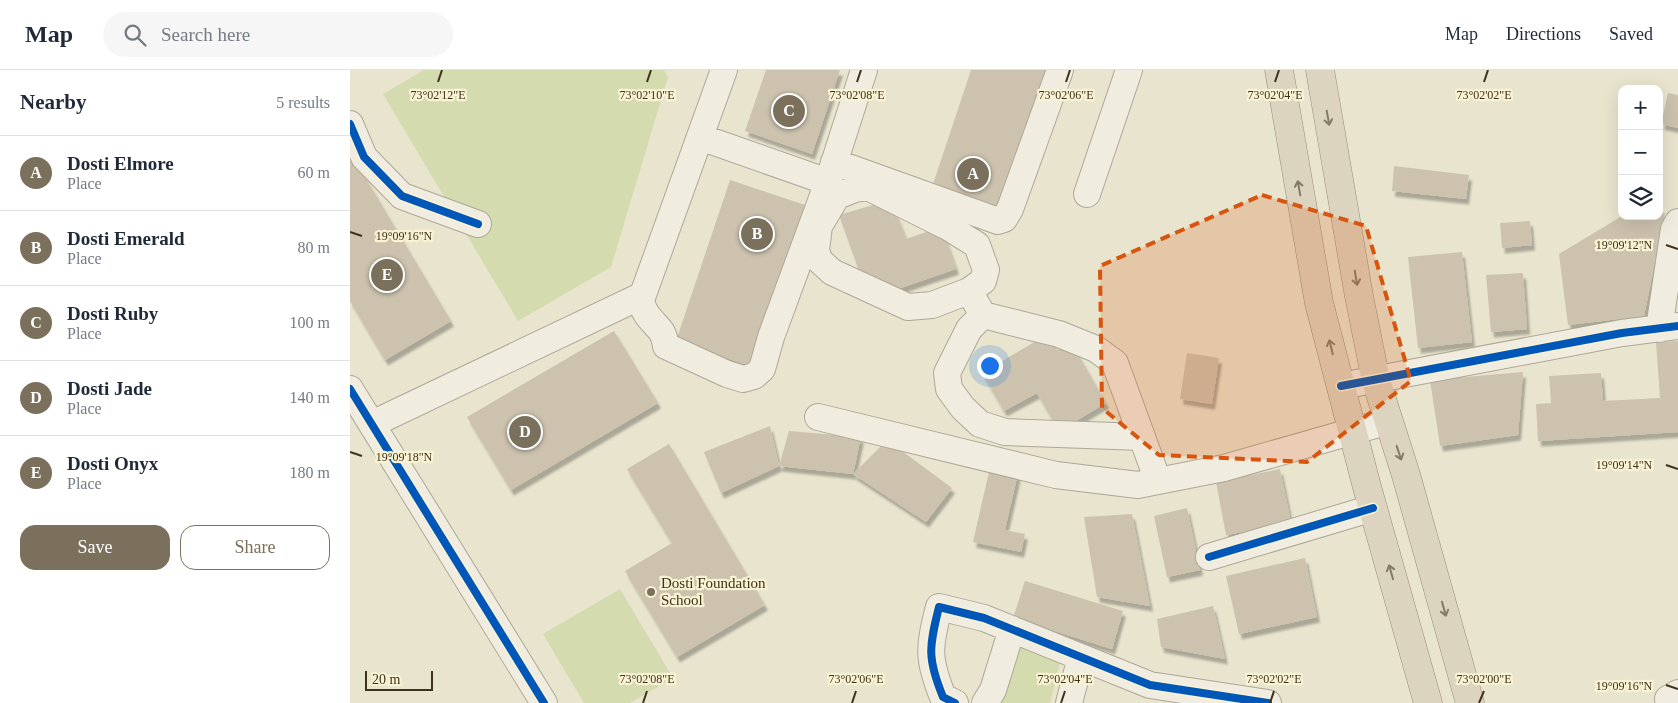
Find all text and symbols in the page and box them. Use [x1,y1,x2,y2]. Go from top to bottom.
search box [103,12,453,57]
text: Map [25,21,73,47]
icon: search [121,21,149,49]
text: Search here [161,24,250,45]
text: Map [1445,24,1478,44]
text: Directions [1506,24,1581,44]
text: Saved [1609,24,1653,44]
map controls [1618,85,1663,220]
button: + [1618,85,1663,130]
text: 73°02'12"E [410,88,466,102]
text: 73°02'10"E [619,88,675,102]
text: 73°02'08"E [829,88,885,102]
text: 73°02'06"E [1038,88,1094,102]
text: 73°02'04"E [1247,88,1303,102]
text: 73°02'02"E [1456,88,1512,102]
text: Nearby [20,90,87,114]
pin: C [773,92,805,130]
text: 5 results [276,94,330,111]
one-way arrow [1324,110,1334,126]
button: − [1618,130,1663,175]
text: Dosti Elmore [67,153,174,174]
pin: A [957,155,989,193]
text: A [30,164,42,181]
text: 60 m [298,164,330,181]
text: Place [67,175,102,192]
button: layers [1618,175,1663,220]
one-way arrow [1294,180,1304,196]
pin: B [741,215,773,253]
text: Dosti Emerald [67,228,185,249]
text: 19°09'16"N [376,229,433,243]
text: 19°09'12"N [1596,238,1653,252]
text: B [31,239,41,256]
text: 80 m [298,239,330,256]
text: Place [67,250,102,267]
pin: E [371,256,403,294]
one-way arrow [1351,270,1361,286]
text: Dosti Ruby [67,303,158,324]
text: C [30,314,42,331]
text: 100 m [290,314,330,331]
text: Place [67,325,102,342]
one-way arrow [1325,340,1335,356]
your location [977,353,1003,379]
text: Dosti Jade [67,378,152,399]
text: D [30,389,42,406]
text: 140 m [290,389,330,406]
text: Place [67,400,102,417]
pin: D [509,413,541,451]
one-way arrow [1394,444,1404,460]
text: 19°09'18"N [376,450,433,464]
text: Dosti Onyx [67,453,158,474]
text: 19°09'14"N [1596,458,1653,472]
text: E [31,464,41,481]
text: 180 m [290,464,330,481]
text: Place [67,475,102,492]
button: Save [20,525,170,570]
button: Share [180,525,330,570]
one-way arrow [1386,564,1395,580]
place label: Dosti Foundation School [661,575,766,608]
marker: Dosti Foundation School [645,586,657,598]
one-way arrow [1439,601,1449,617]
scale bar [365,668,432,691]
text: 20 m [372,672,400,687]
text: 73°02'08"E [619,672,675,686]
text: 73°02'06"E [828,672,884,686]
text: 73°02'04"E [1037,672,1093,686]
text: 73°02'02"E [1246,672,1302,686]
text: 73°02'00"E [1456,672,1512,686]
text: 19°09'16"N [1596,679,1653,693]

